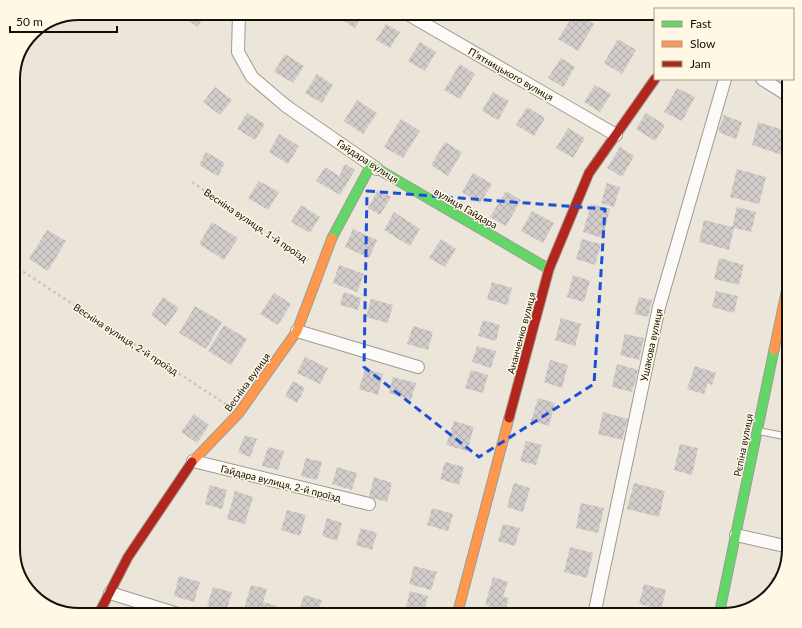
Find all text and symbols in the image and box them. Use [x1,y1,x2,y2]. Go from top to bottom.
scale bar [10,8,117,34]
legend [654,8,794,80]
text: 50 m [16,14,43,29]
text: Fast [690,16,712,31]
text: Slow [690,36,716,51]
street label: П’ятницького вулиця [466,45,556,103]
text: Jam [690,56,711,71]
street label: Гайдара вулиця [335,137,401,185]
street label: вулиця Гайдара [432,185,500,231]
street label: Весніна вулиця, 1-й проїзд [202,186,310,264]
street label: Ананченко вулиця [504,291,538,375]
street label: Весніна вулиця, 2-й проїзд [71,301,181,377]
street label: Ушакова вулиця [637,307,665,382]
street label: Весніна вулиця [222,350,272,414]
street label: Рєпіна вулиця [731,412,755,477]
street label: Гайдара вулиця, 2-й проїзд [220,462,342,504]

